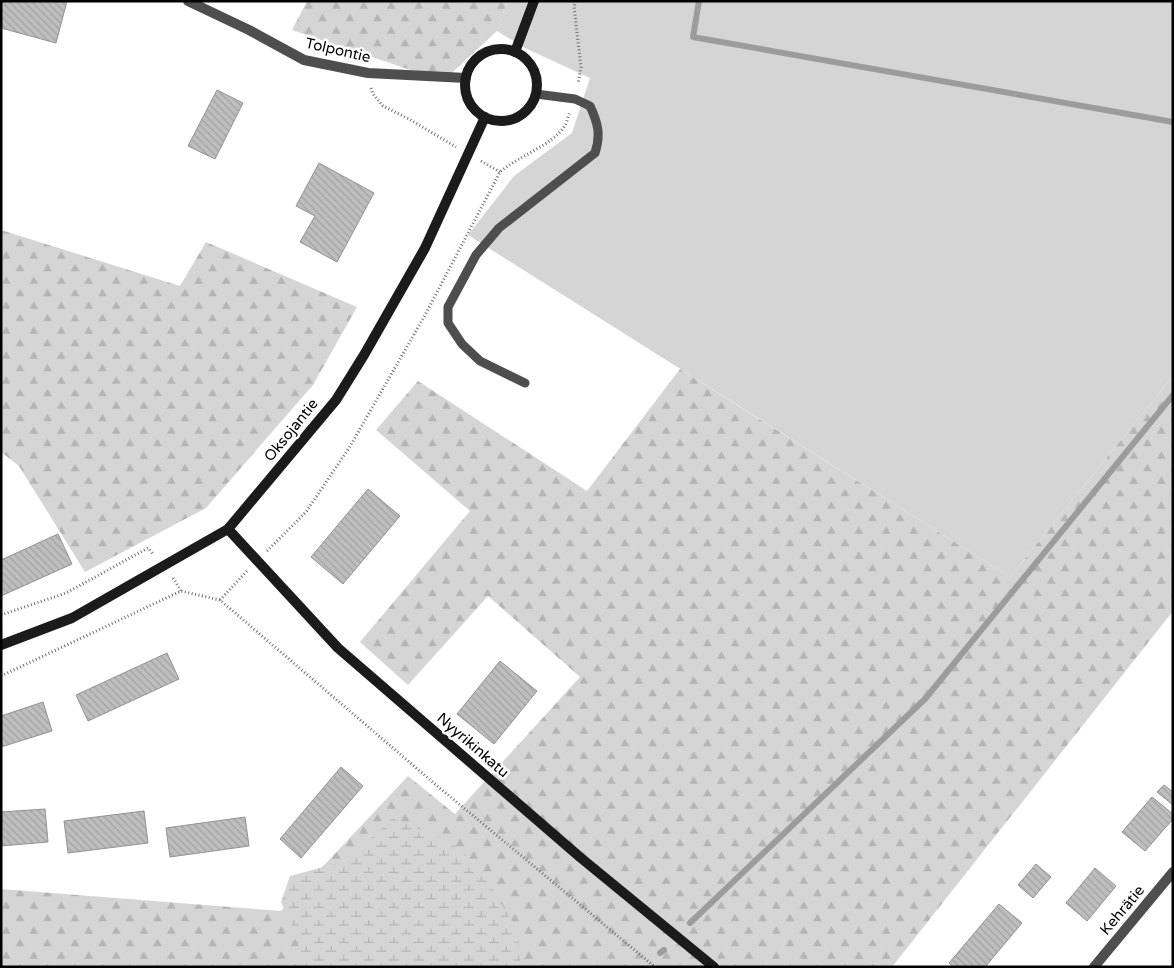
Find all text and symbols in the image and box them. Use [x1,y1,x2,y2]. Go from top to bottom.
street label: Tolpontie [304,34,372,66]
street label: Oksojantie [260,395,322,465]
street label: Nyyrikinkatu [433,709,513,781]
street label: Kehrätie [1096,881,1148,939]

